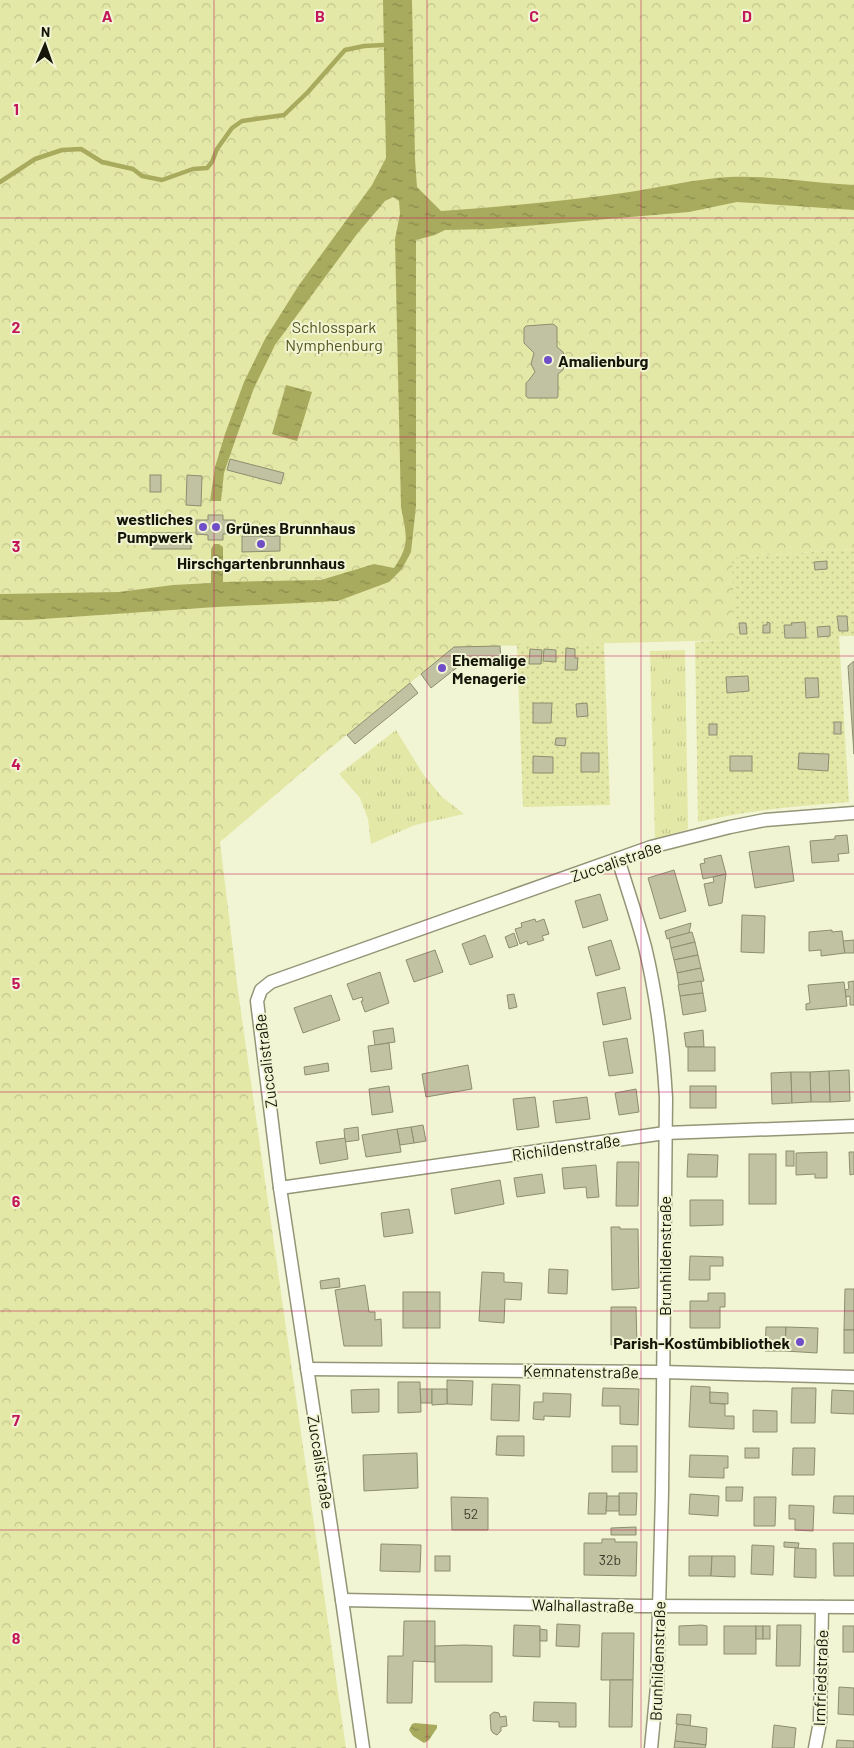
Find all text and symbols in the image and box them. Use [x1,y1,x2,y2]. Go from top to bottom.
text: A [102,6,113,25]
text: B [315,6,325,25]
text: C [529,6,539,25]
text: D [742,6,752,25]
north arrow [20,20,70,70]
text: N [41,23,50,40]
text: 1 [13,99,19,118]
text: 2 [12,317,21,336]
park label: Schlosspark Nymphenburg [285,317,383,354]
place label: Amalienburg [558,351,649,370]
marker: Amalienburg [542,354,554,366]
place label: westliches Pumpwerk [116,509,193,546]
place label: Grünes Brunnhaus [226,518,355,537]
marker: westliches Pumpwerk [197,521,209,533]
marker: Grünes Brunnhaus [210,521,222,533]
text: 3 [12,536,20,555]
marker: Hirschgartenbrunnhaus [255,538,267,550]
place label: Hirschgartenbrunnhaus [177,553,345,572]
place label: Ehemalige Menagerie [452,650,526,687]
marker: Ehemalige Menagerie [436,662,448,674]
text: 4 [11,754,21,773]
street label: Zuccalistraße [568,837,664,885]
text: 5 [12,973,21,992]
street label: Zuccalistraße [250,1013,280,1109]
street label: Richildenstraße [511,1130,621,1164]
text: 6 [12,1191,21,1210]
street label: Brunhildenstraße [655,1196,674,1316]
place label: Parish-Kostümbibliothek [613,1333,790,1352]
marker: Parish-Kostümbibliothek [794,1336,806,1348]
street label: Kemnatenstraße [523,1360,639,1382]
text: 7 [12,1410,20,1429]
street label: Zuccalistraße [304,1414,338,1510]
house number: 52 [464,1505,478,1522]
house number: 32b [599,1551,621,1568]
street label: Walhallastraße [532,1595,634,1615]
street label: Brunhildenstraße [645,1601,669,1721]
text: 8 [12,1628,21,1647]
street label: Irnfriedstraße [809,1630,831,1726]

